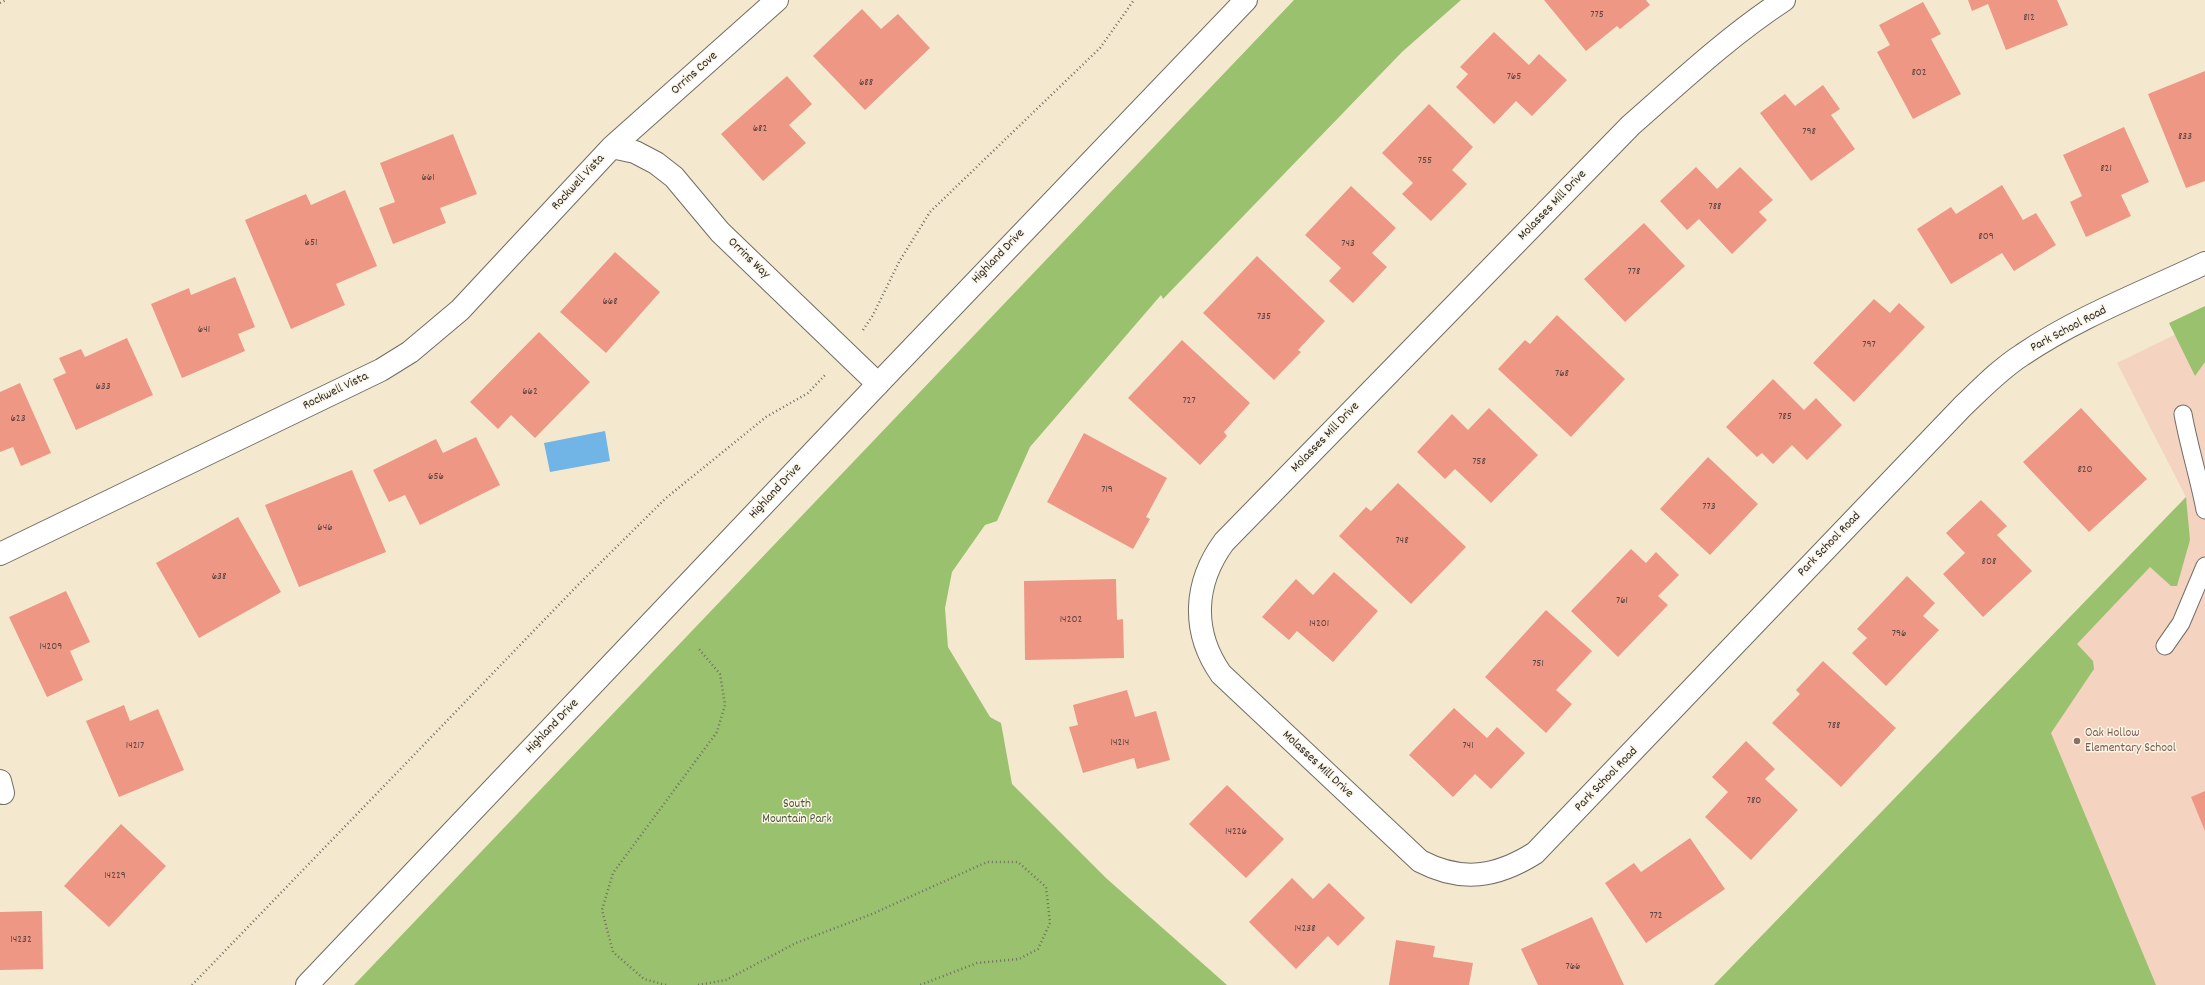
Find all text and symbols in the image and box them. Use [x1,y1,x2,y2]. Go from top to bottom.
house number: 775 [1590,8,1604,22]
house number: 812 [2023,11,2035,25]
street label: Orrins Cove [668,49,722,99]
house number: 802 [1911,66,1927,80]
house number: 765 [1507,70,1521,84]
house number: 688 [859,76,873,90]
house number: 682 [753,122,767,136]
house number: 798 [1802,125,1816,139]
house number: 833 [2178,130,2192,144]
street label: Rockwell Vista [549,152,609,214]
house number: 755 [1418,154,1432,168]
house number: 821 [2100,162,2112,176]
street label: Molasses Mill Drive [1515,168,1591,244]
house number: 661 [421,171,435,185]
house number: 788 [1708,200,1722,214]
street label: Highland Drive [969,226,1029,288]
house number: 809 [1978,230,1994,244]
street label: Orrins Way [724,235,772,283]
house number: 651 [305,236,317,250]
house number: 743 [1341,237,1355,251]
house number: 778 [1628,265,1640,279]
house number: 668 [602,295,618,309]
street label: Park School Road [2028,303,2110,357]
house number: 735 [1257,310,1271,324]
house number: 641 [198,323,210,337]
house number: 797 [1862,338,1876,352]
house number: 768 [1555,367,1569,381]
street label: Rockwell Vista [301,369,371,415]
house number: 633 [95,380,111,394]
house number: 662 [522,385,538,399]
house number: 727 [1182,394,1196,408]
street label: Molasses Mill Drive [1288,400,1364,476]
house number: 785 [1778,410,1792,424]
house number: 623 [10,412,26,426]
house number: 758 [1472,455,1486,469]
street label: Highland Drive [746,461,806,523]
house number: 820 [2077,463,2093,477]
house number: 656 [428,470,444,484]
house number: 719 [1101,483,1113,497]
house number: 773 [1702,500,1716,514]
street label: Park School Road [1795,509,1865,581]
house number: 646 [317,521,333,535]
house number: 748 [1395,534,1409,548]
house number: 808 [1982,555,1996,569]
house number: 638 [212,570,226,584]
house number: 761 [1616,594,1628,608]
house number: 14202 [1060,613,1082,627]
house number: 14201 [1309,617,1329,631]
house number: 796 [1892,627,1906,641]
house number: 14209 [40,640,62,654]
house number: 751 [1532,657,1544,671]
street label: Highland Drive [523,696,583,758]
house number: 788 [1827,719,1841,733]
place label: Oak Hollow Elementary School [2085,726,2176,757]
street label: Molasses Mill Drive [1278,728,1356,802]
house number: 14214 [1111,736,1129,750]
marker: Oak Hollow Elementary School [2072,736,2082,746]
house number: 14217 [126,739,144,753]
house number: 741 [1462,739,1474,753]
street label: Park School Road [1572,744,1642,816]
house number: 780 [1747,794,1761,808]
park label: South Mountain Park [762,797,832,828]
house number: 14226 [1225,825,1247,839]
house number: 14229 [104,869,126,883]
house number: 772 [1649,909,1663,923]
house number: 14238 [1294,922,1316,936]
house number: 14232 [10,933,32,947]
house number: 766 [1566,960,1580,974]

